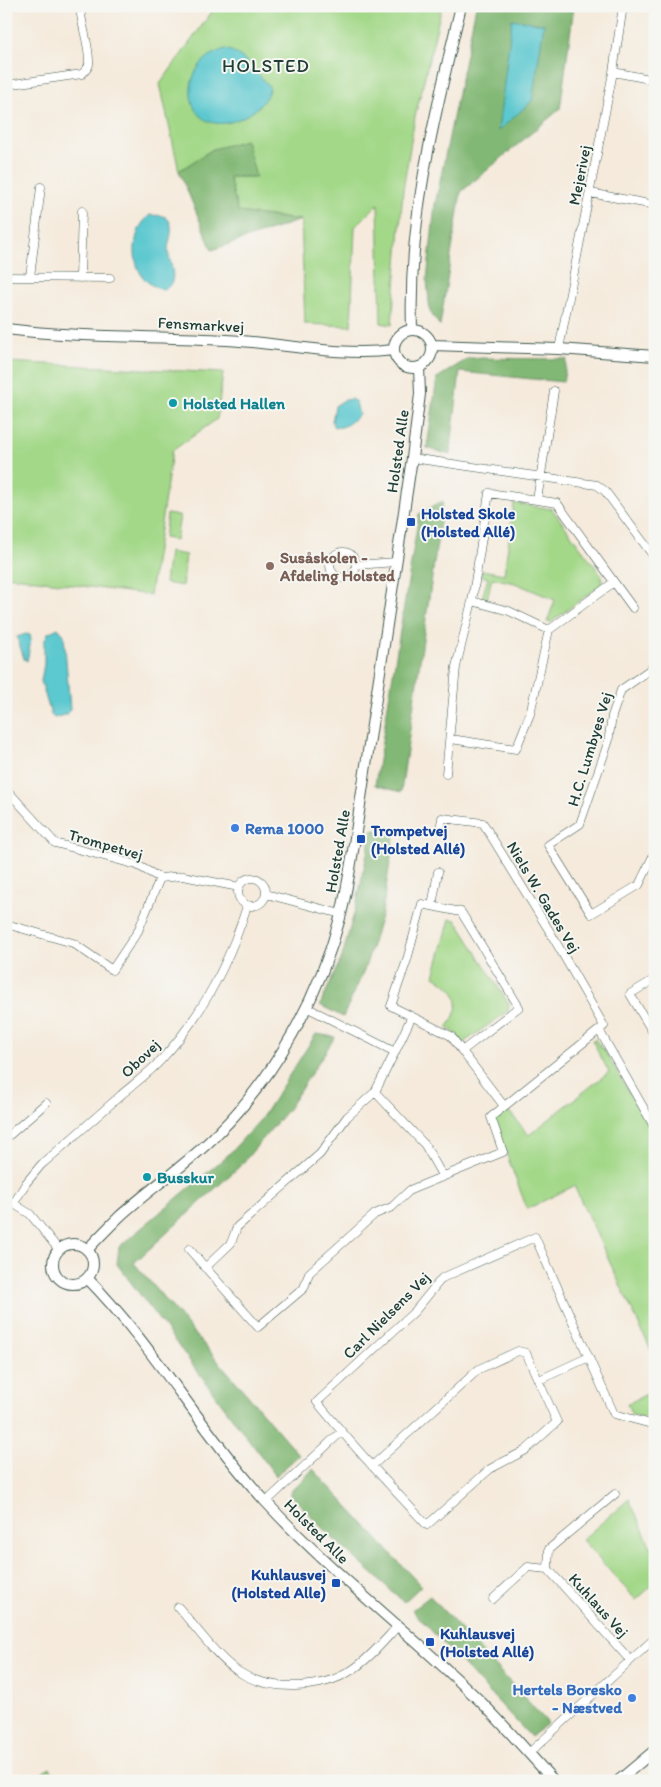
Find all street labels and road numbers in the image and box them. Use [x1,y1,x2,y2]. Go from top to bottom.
street label: Mejerivej [564,143,595,207]
street label: Fensmarkvej [157,313,245,336]
street label: Holsted Alle [382,408,413,494]
street label: H.C. Lumbyes Vej [563,690,616,809]
street label: Holsted Alle [321,808,354,894]
street label: Trompetvej [67,825,145,864]
street label: Niels W. Gades Vej [503,838,584,956]
street label: Obovej [117,1035,164,1082]
street label: Carl Nielsens Vej [339,1268,434,1363]
street label: Holsted Alle [280,1495,353,1568]
street label: Kuhlaus Vej [565,1569,632,1641]

